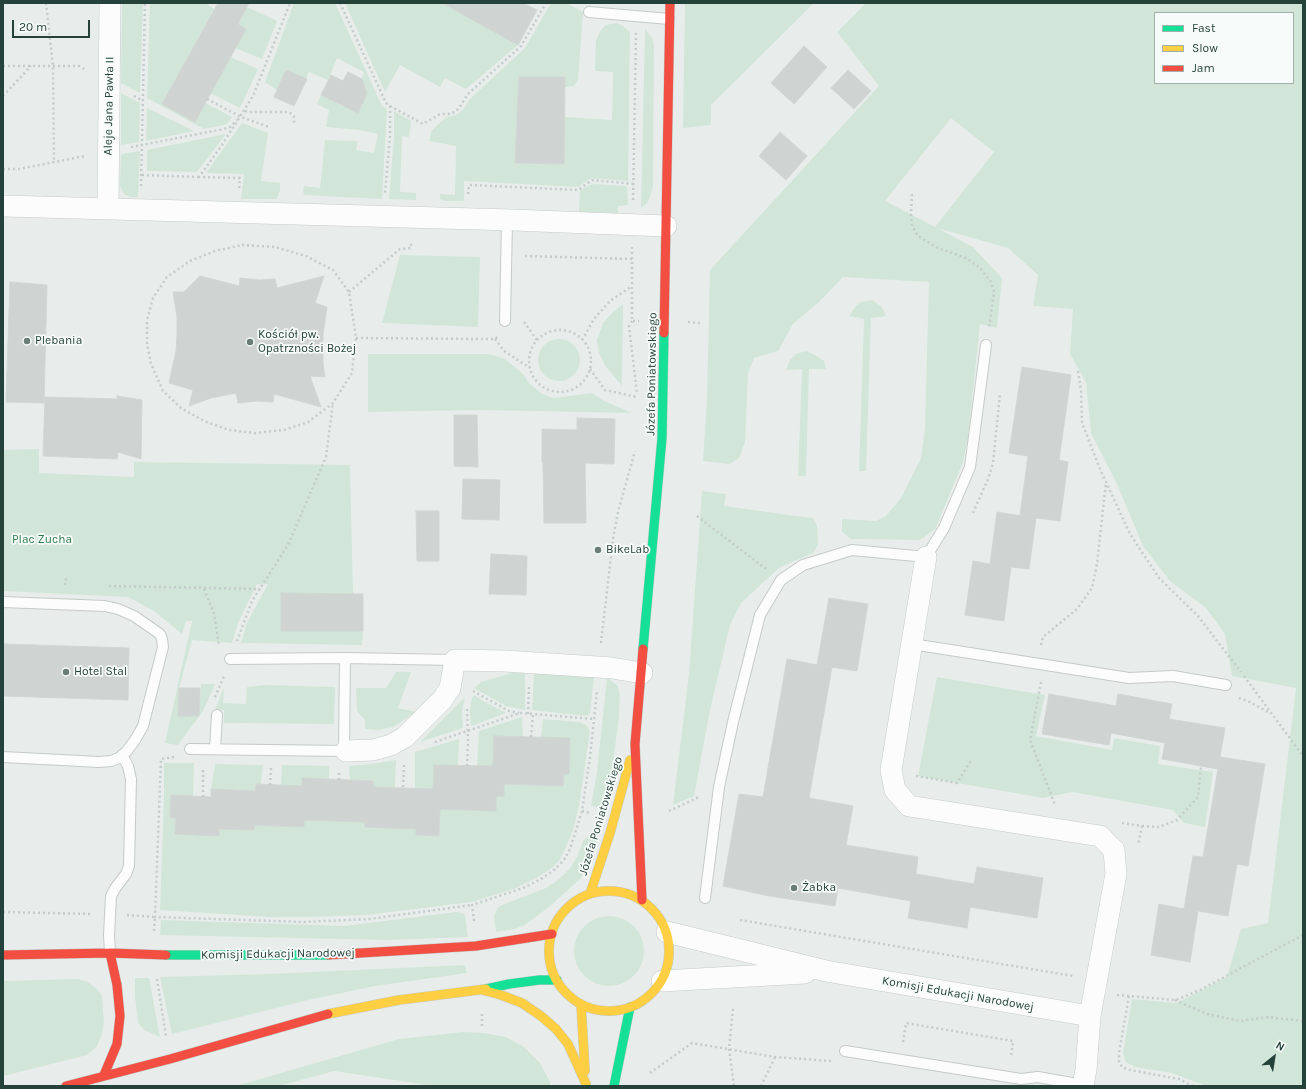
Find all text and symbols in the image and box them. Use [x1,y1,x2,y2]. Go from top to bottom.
scale bar [14,12,92,38]
legend [1154,12,1294,84]
text: 20 m [19,20,47,34]
text: Fast [1192,21,1215,35]
text: Slow [1192,41,1218,55]
street label: Aleje Jana Pawła II [101,56,117,156]
text: Jam [1192,61,1215,75]
street label: Józefa Poniatowskiego [644,312,660,436]
place label: Kościół pw. Opatrzności Bożej [258,328,356,356]
place label: Plebania [35,334,82,348]
marker: Plebania [22,336,32,346]
marker: Kościół pw. Opatrzności Bożej [245,337,255,347]
park label: Plac Zucha [12,533,72,547]
place label: BikeLab [606,543,649,557]
marker: BikeLab [593,545,603,555]
place label: Hotel Stal [74,665,127,679]
marker: Hotel Stal [61,667,71,677]
street label: Józefa Poniatowskiego [576,755,626,877]
place label: Żabka [802,881,836,895]
marker: Żabka [789,883,799,893]
street label: Komisji Edukacji Narodowej [201,945,355,963]
street label: Komisji Edukacji Narodowej [881,974,1035,1014]
north arrow [1254,1037,1294,1077]
text: N [1274,1039,1287,1054]

